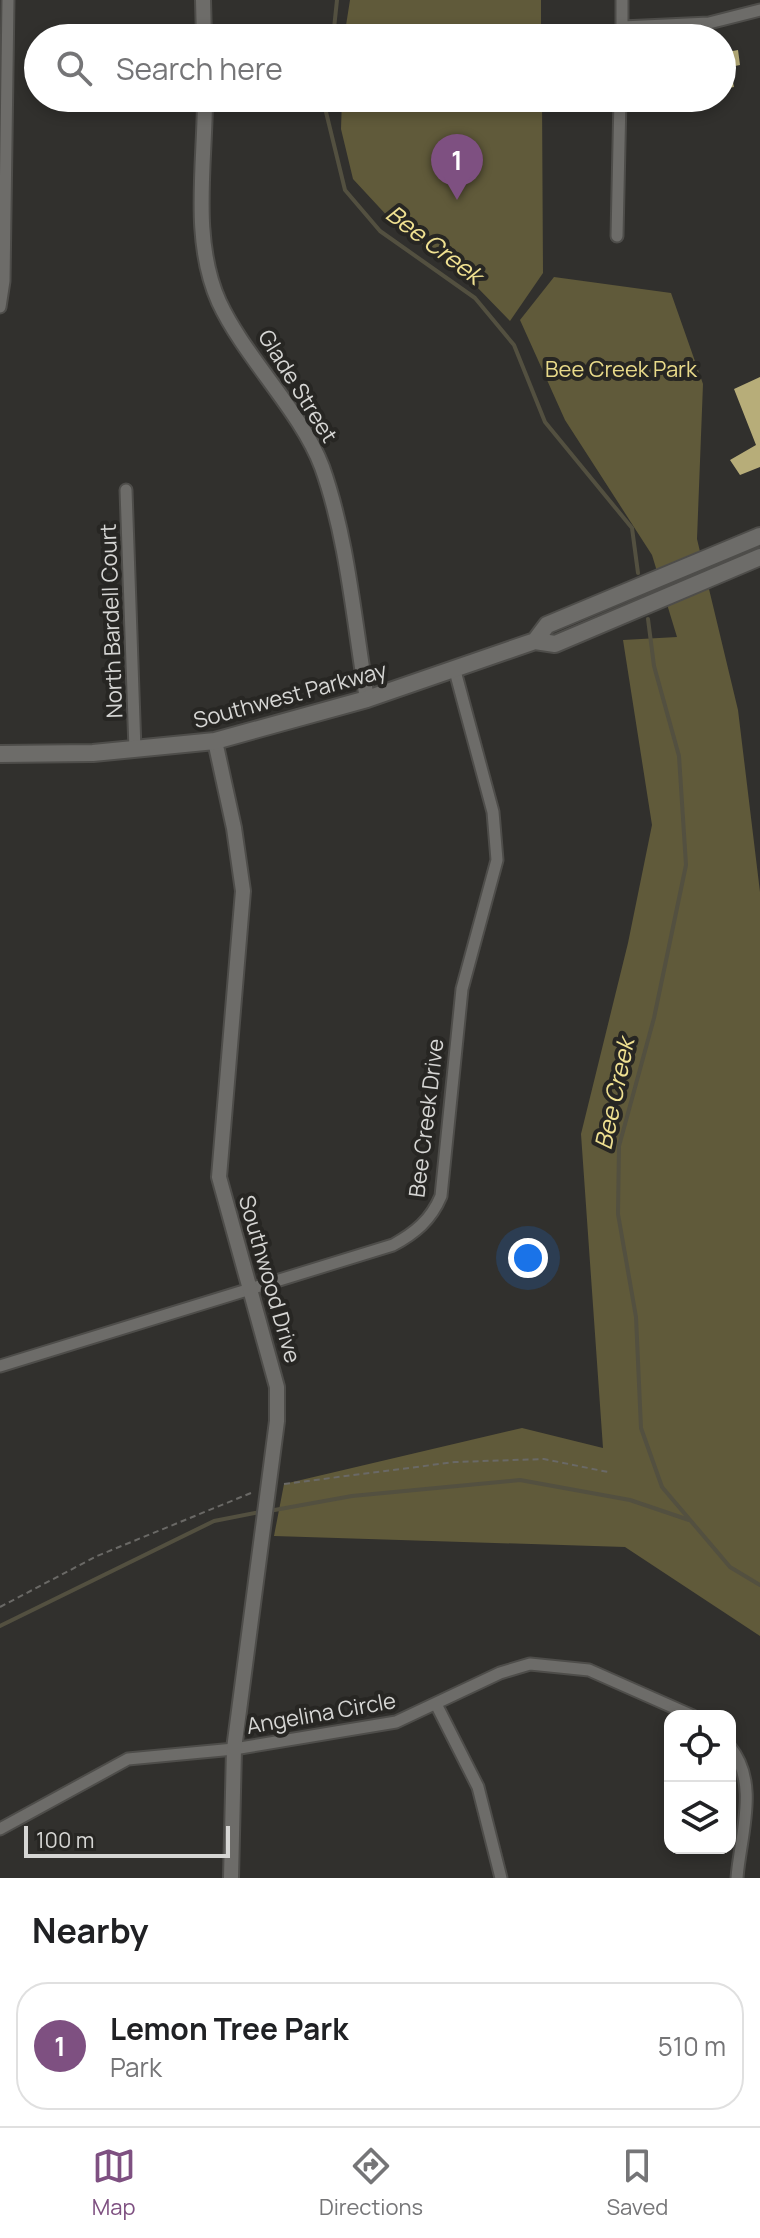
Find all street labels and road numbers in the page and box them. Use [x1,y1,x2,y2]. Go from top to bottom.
street label: Glade Street [251,324,345,448]
street label: North Bardell Court [93,523,129,719]
street label: Southwest Parkway [190,655,390,735]
street label: Bee Creek Drive [401,1037,451,1199]
street label: Southwood Drive [232,1192,308,1366]
street label: Angelina Circle [244,1685,398,1741]

